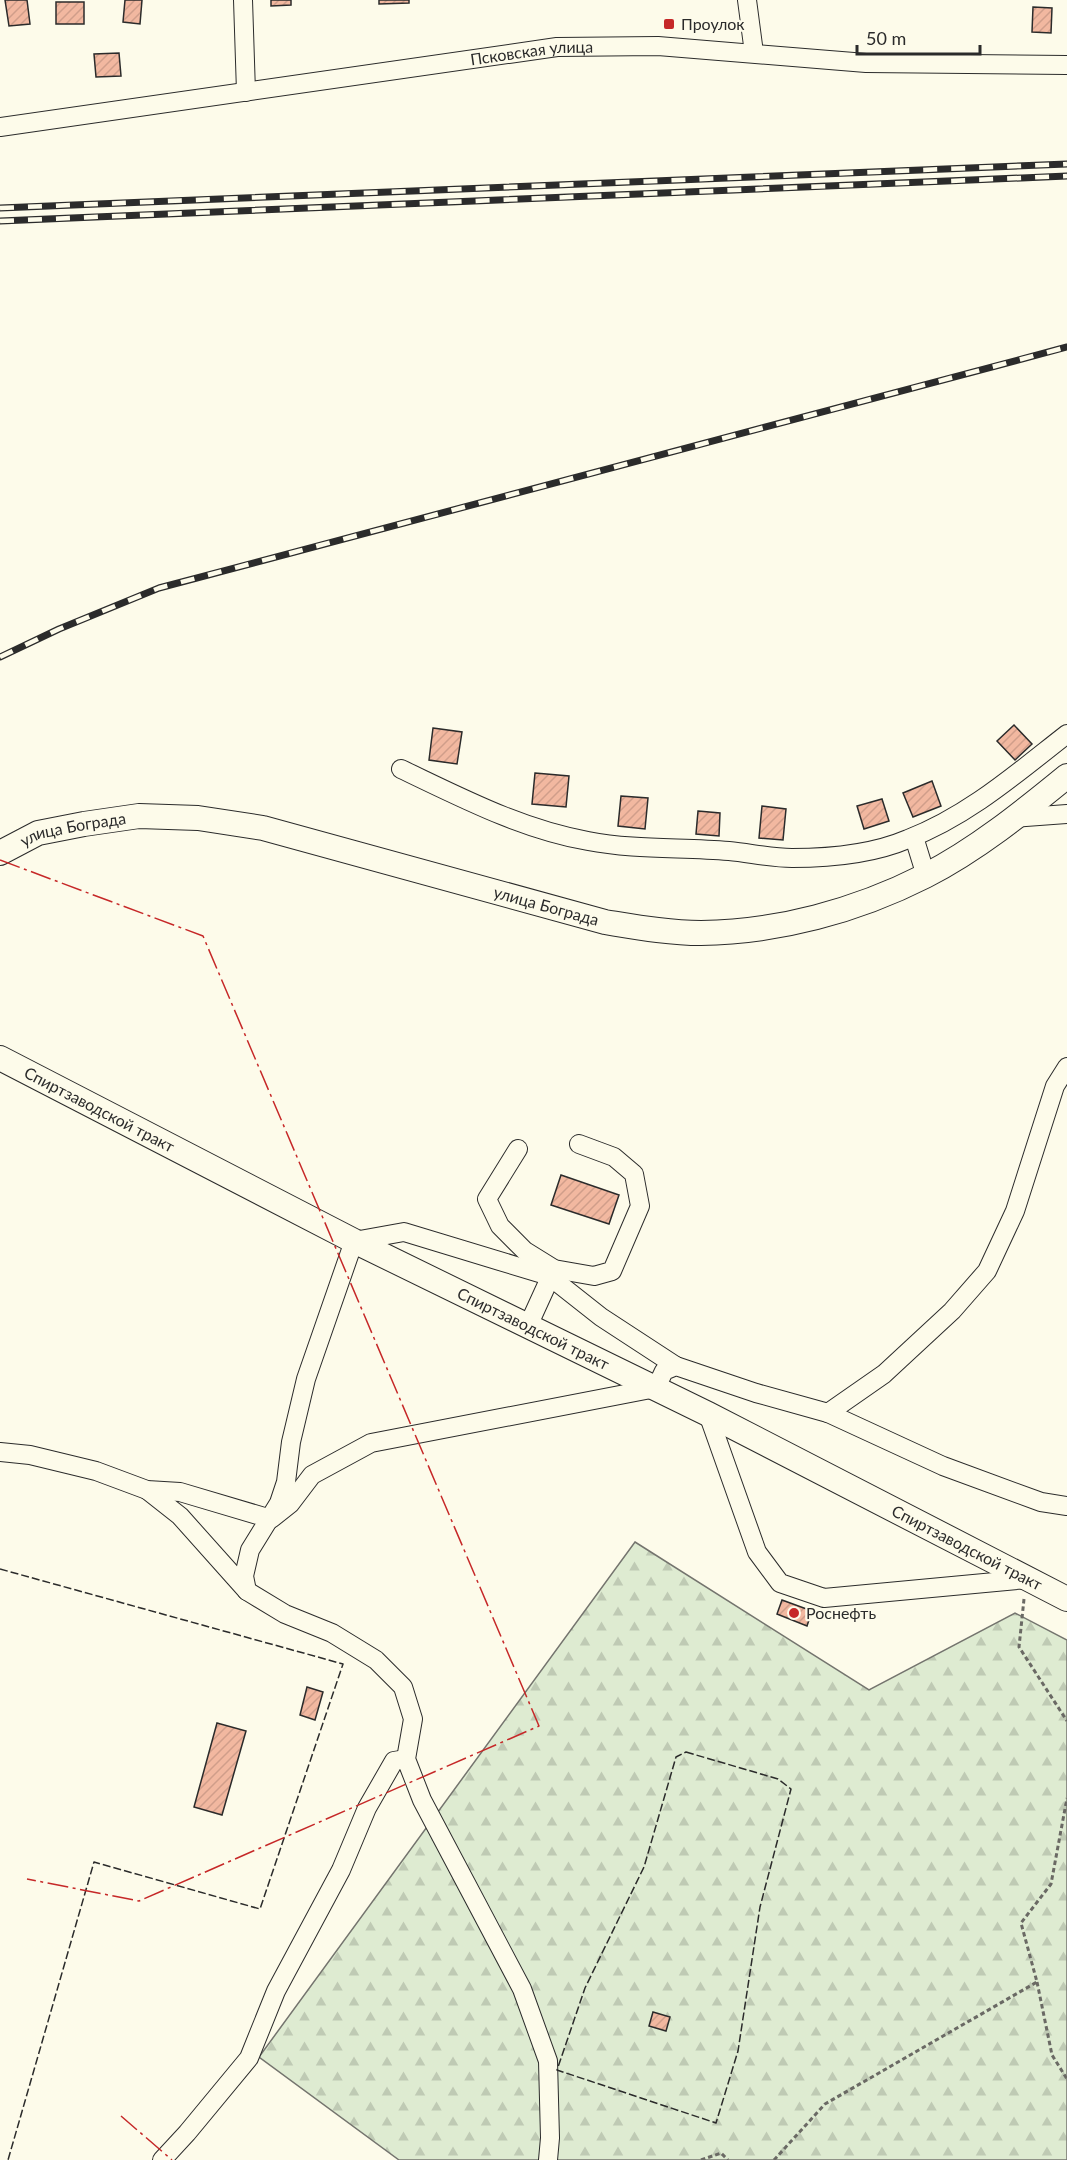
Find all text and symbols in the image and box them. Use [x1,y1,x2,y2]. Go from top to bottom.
place label: Проулок [681,14,745,33]
marker: Проулок [662,17,676,31]
scale bar [857,18,980,56]
text: 50 m [866,27,906,49]
street label: Псковская улица [469,37,593,68]
street label: улица Бограда [16,808,127,850]
street label: улица Бограда [492,882,601,929]
street label: Спиртзаводской тракт [21,1062,178,1156]
street label: Спиртзаводской тракт [454,1283,613,1373]
street label: Спиртзаводской тракт [889,1500,1046,1594]
place label: Роснефть [806,1603,876,1622]
marker: Роснефть [787,1606,801,1620]

